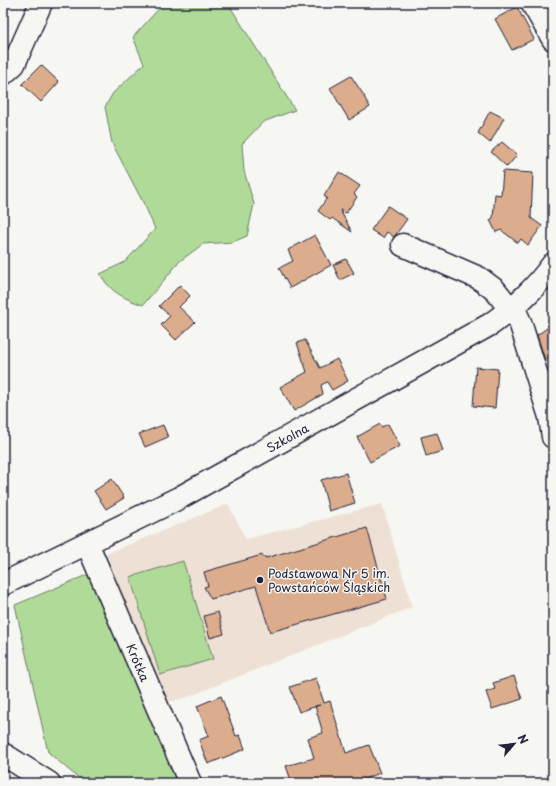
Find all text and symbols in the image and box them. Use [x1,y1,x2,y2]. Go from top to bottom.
street label: Szkolna [263,418,312,457]
place label: Podstawowa Nr 5 im. Powstańców Śląskich [268,564,390,596]
marker: Podstawowa Nr 5 im. Powstańców Śląskich [255,575,265,585]
street label: Krótka [122,641,155,685]
north arrow [494,724,534,764]
text: N [514,731,533,747]

